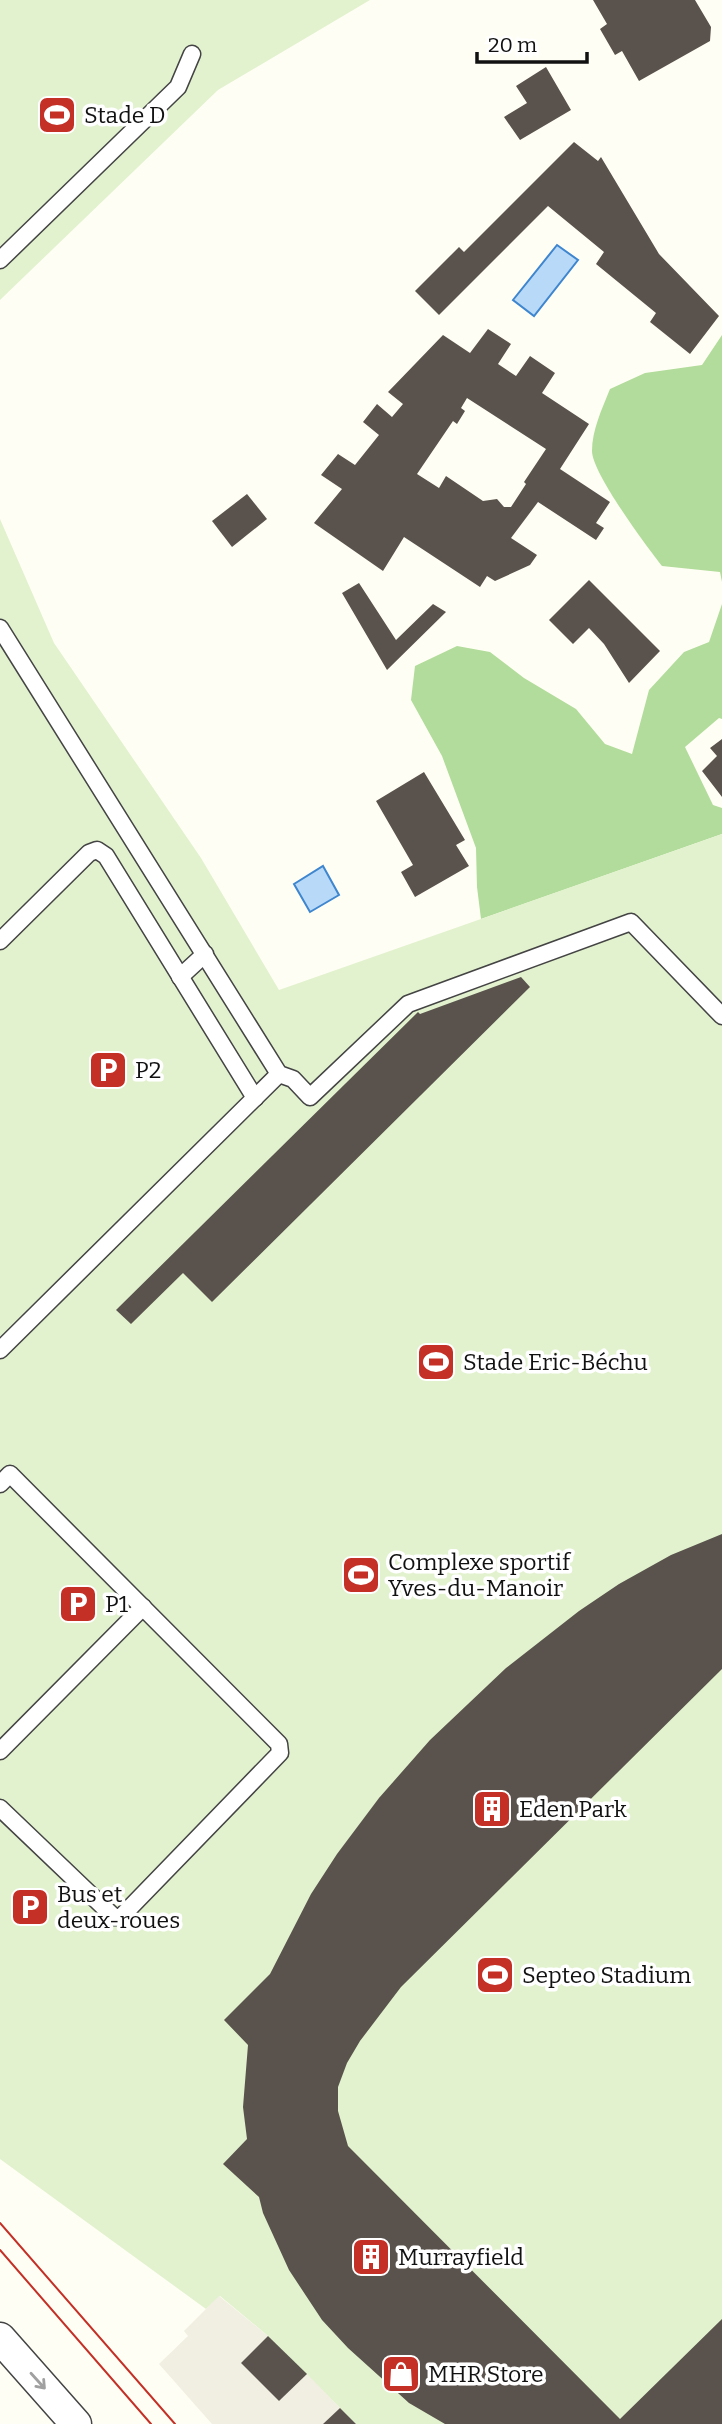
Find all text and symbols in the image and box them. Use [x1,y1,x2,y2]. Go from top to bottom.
scale bar [477,21,587,65]
text: 20 m [488,32,537,58]
sports icon: Stade D [36,94,78,136]
place label: Stade D [84,101,166,129]
parking icon: P2 [87,1049,129,1091]
place label: P2 [135,1056,161,1084]
sports icon: Stade Eric-Béchu [415,1341,457,1383]
place label: Stade Eric-Béchu [463,1348,648,1376]
place label: Complexe sportif Yves-du-Manoir [388,1548,572,1602]
sports icon: Complexe sportif Yves-du-Manoir [340,1554,382,1596]
parking icon: P1 [57,1583,99,1625]
place label: P1 [105,1590,129,1618]
building icon: Eden Park [471,1788,513,1830]
place label: Eden Park [519,1795,627,1823]
place label: Bus et deux-roues [57,1880,180,1934]
parking icon: Bus et deux-roues [9,1886,51,1928]
sports icon: Septeo Stadium [474,1954,516,1996]
place label: Septeo Stadium [522,1961,691,1989]
building icon: Murrayfield [350,2236,392,2278]
place label: Murrayfield [398,2243,524,2271]
shop icon: MHR Store [380,2353,422,2395]
place label: MHR Store [428,2360,543,2388]
one-way arrow [30,2372,46,2390]

